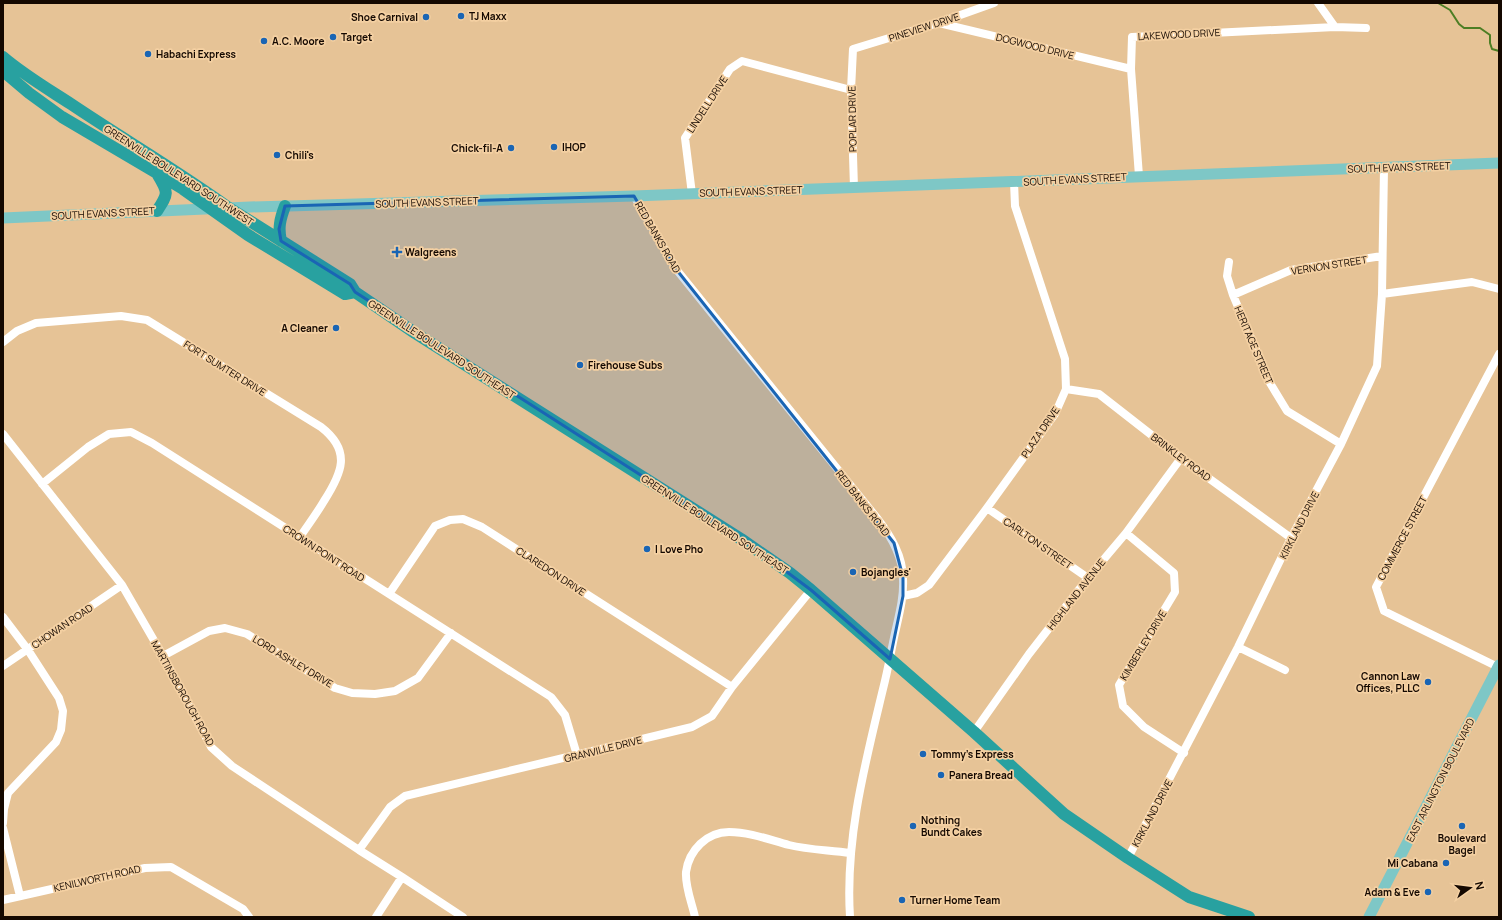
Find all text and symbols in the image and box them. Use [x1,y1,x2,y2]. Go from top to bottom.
place label: TJ Maxx [469,9,507,23]
street label: PINEVIEW DRIVE [887,9,961,45]
place label: Shoe Carnival [351,10,418,24]
marker: TJ Maxx [456,11,466,21]
marker: Shoe Carnival [421,12,431,22]
street label: LAKEWOOD DRIVE [1137,25,1221,43]
place label: Target [341,30,372,44]
street label: DOGWOOD DRIVE [994,30,1076,63]
marker: Target [328,32,338,42]
place label: A.C. Moore [272,34,324,48]
marker: A.C. Moore [259,36,269,46]
place label: Habachi Express [156,47,237,61]
marker: Habachi Express [143,49,153,59]
street label: LINDELL DRIVE [683,72,731,135]
street label: POPLAR DRIVE [844,86,860,152]
street label: GREENVILLE BOULEVARD SOUTHWEST [101,121,257,229]
place label: IHOP [562,140,587,154]
place label: Chick-fil-A [451,141,503,155]
marker: IHOP [549,142,559,152]
marker: Chick-fil-A [506,143,516,153]
place label: Chili's [285,148,314,162]
marker: Chili's [272,150,282,160]
street label: SOUTH EVANS STREET [1347,158,1451,176]
street label: SOUTH EVANS STREET [1023,169,1127,189]
street label: SOUTH EVANS STREET [699,182,803,200]
street label: SOUTH EVANS STREET [375,193,479,211]
street label: RED BANKS ROAD [632,199,684,275]
street label: SOUTH EVANS STREET [51,203,155,223]
place label: Walgreens [405,245,457,259]
marker: Walgreens [392,247,402,257]
street label: VERNON STREET [1290,252,1368,278]
street label: GREENVILLE BOULEVARD SOUTHEAST [366,296,518,402]
street label: HERITAGE STREET [1231,304,1277,386]
place label: A Cleaner [281,321,328,335]
marker: A Cleaner [331,323,341,333]
street label: FORT SUMTER DRIVE [181,337,269,399]
place label: Firehouse Subs [588,358,663,372]
marker: Firehouse Subs [575,360,585,370]
street label: PLAZA DRIVE [1018,403,1062,460]
street label: BRINKLEY ROAD [1148,430,1214,484]
street label: RED BANKS ROAD [833,467,893,539]
street label: GREENVILLE BOULEVARD SOUTHEAST [639,471,791,577]
street label: KIRKLAND DRIVE [1276,488,1322,561]
street label: COMMERCE STREET [1374,493,1430,583]
street label: CARLTON STREET [1001,514,1075,572]
street label: CROWN POINT ROAD [280,521,368,585]
place label: I Love Pho [655,542,703,556]
street label: CLAREDON DRIVE [513,543,589,599]
marker: I Love Pho [642,544,652,554]
street label: HIGHLAND AVENUE [1044,555,1108,633]
place label: Bojangles' [861,565,911,579]
marker: Bojangles' [848,567,858,577]
street label: CHOWAN ROAD [29,600,96,652]
street label: KIMBERLEY DRIVE [1116,607,1170,683]
street label: LORD ASHLEY DRIVE [250,631,336,691]
street label: MARTINSBOROUGH ROAD [148,638,218,748]
place label: Cannon Law Offices, PLLC [1356,669,1420,695]
marker: Cannon Law Offices, PLLC [1423,677,1433,687]
street label: EAST ARLINGTON BOULEVARD [1403,715,1478,844]
street label: GRANVILLE DRIVE [563,732,644,765]
place label: Tommy's Express [931,747,1014,761]
marker: Tommy's Express [918,749,928,759]
place label: Panera Bread [949,768,1013,782]
marker: Panera Bread [936,770,946,780]
street label: KIRKLAND DRIVE [1128,777,1176,849]
place label: Nothing Bundt Cakes [921,813,983,839]
marker: Nothing Bundt Cakes [908,821,918,831]
marker: Boulevard Bagel [1457,821,1467,831]
place label: Boulevard Bagel [1438,831,1486,857]
place label: Mi Cabana [1388,856,1438,870]
marker: Mi Cabana [1441,858,1451,868]
street label: KENILWORTH ROAD [52,861,142,895]
north arrow [1450,868,1490,908]
text: N [1472,880,1488,891]
place label: Adam & Eve [1364,885,1420,899]
marker: Adam & Eve [1423,887,1433,897]
place label: Turner Home Team [910,893,1000,907]
marker: Turner Home Team [897,895,907,905]

